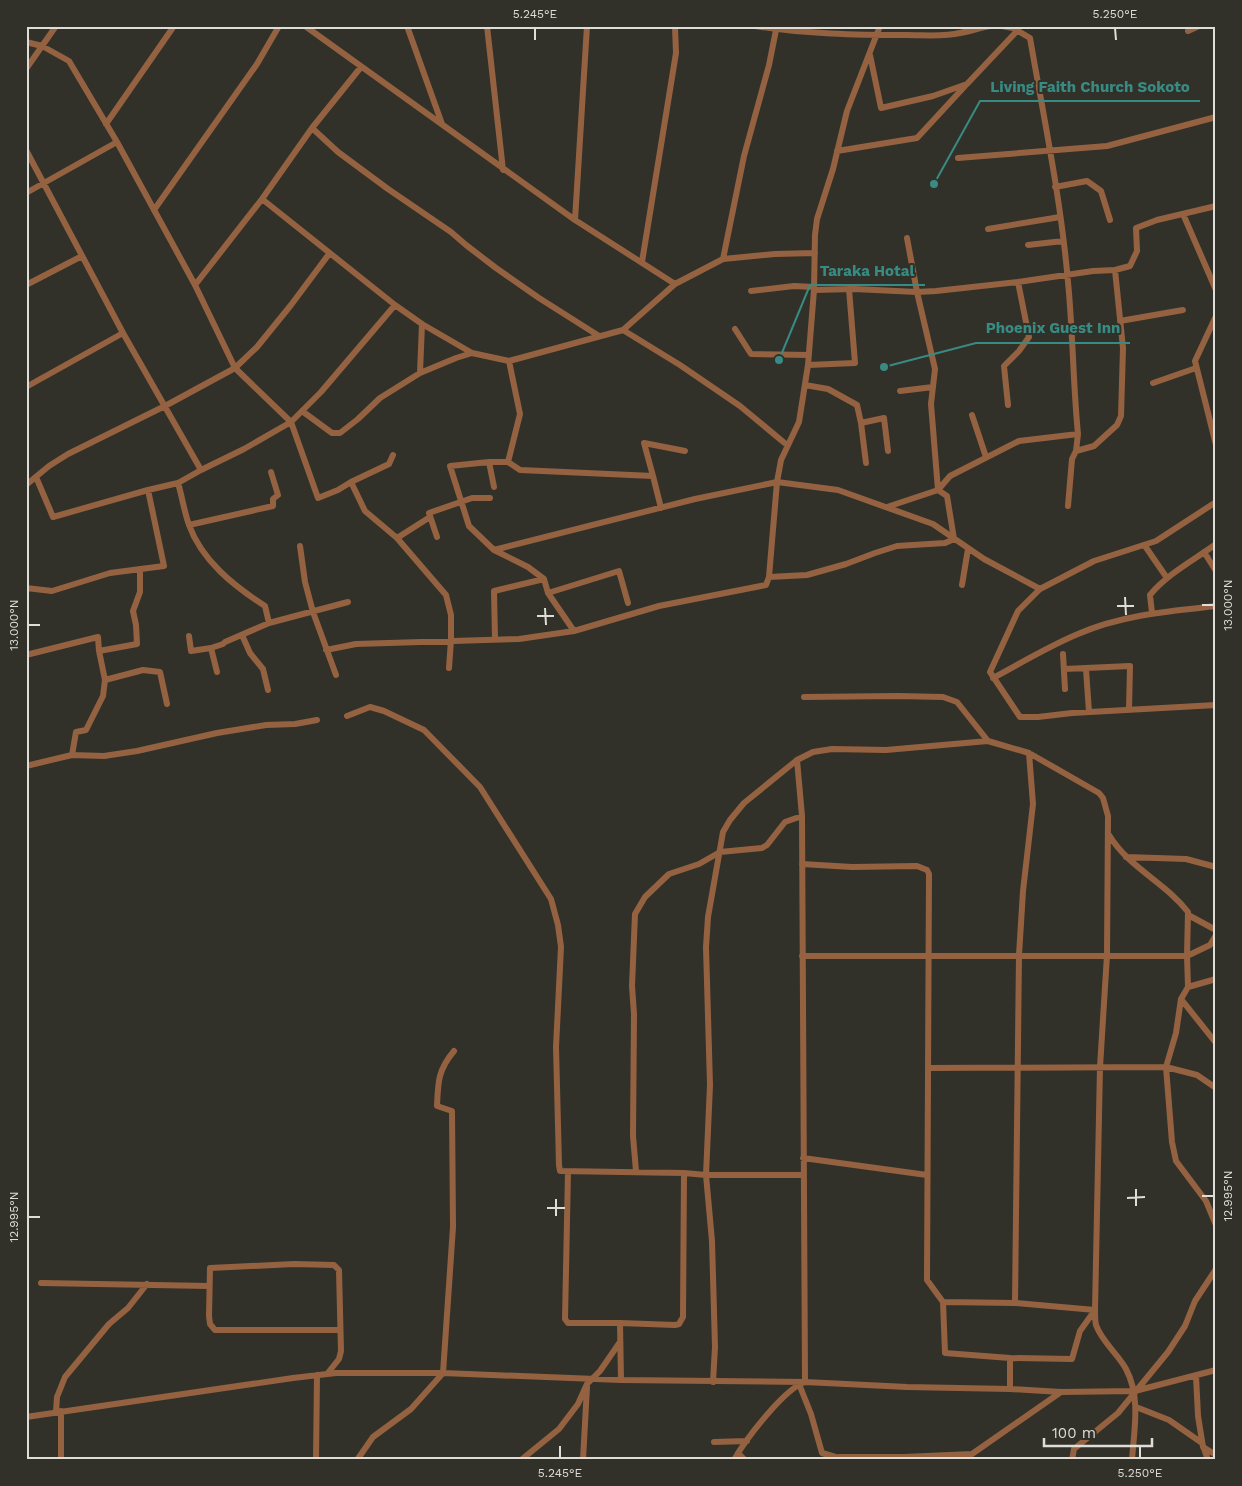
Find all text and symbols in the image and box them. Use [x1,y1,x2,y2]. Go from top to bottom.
text: 5.245°E [513,7,557,21]
text: 5.250°E [1093,7,1138,21]
callout: Living Faith Church Sokoto [980,71,1200,101]
text: Living Faith Church Sokoto [990,78,1190,96]
callout: Taraka Hotal [810,255,925,285]
text: Taraka Hotal [820,262,914,280]
callout: Phoenix Guest Inn [976,313,1130,343]
text: Phoenix Guest Inn [986,319,1120,337]
text: 13.000°N [1221,579,1235,631]
text: 13.000°N [7,599,21,651]
text: 12.995°N [1221,1171,1235,1222]
text: 12.995°N [7,1192,21,1243]
scale bar [1044,1416,1152,1448]
text: 100 m [1052,1424,1096,1442]
text: 5.245°E [538,1466,582,1480]
text: 5.250°E [1118,1466,1163,1480]

